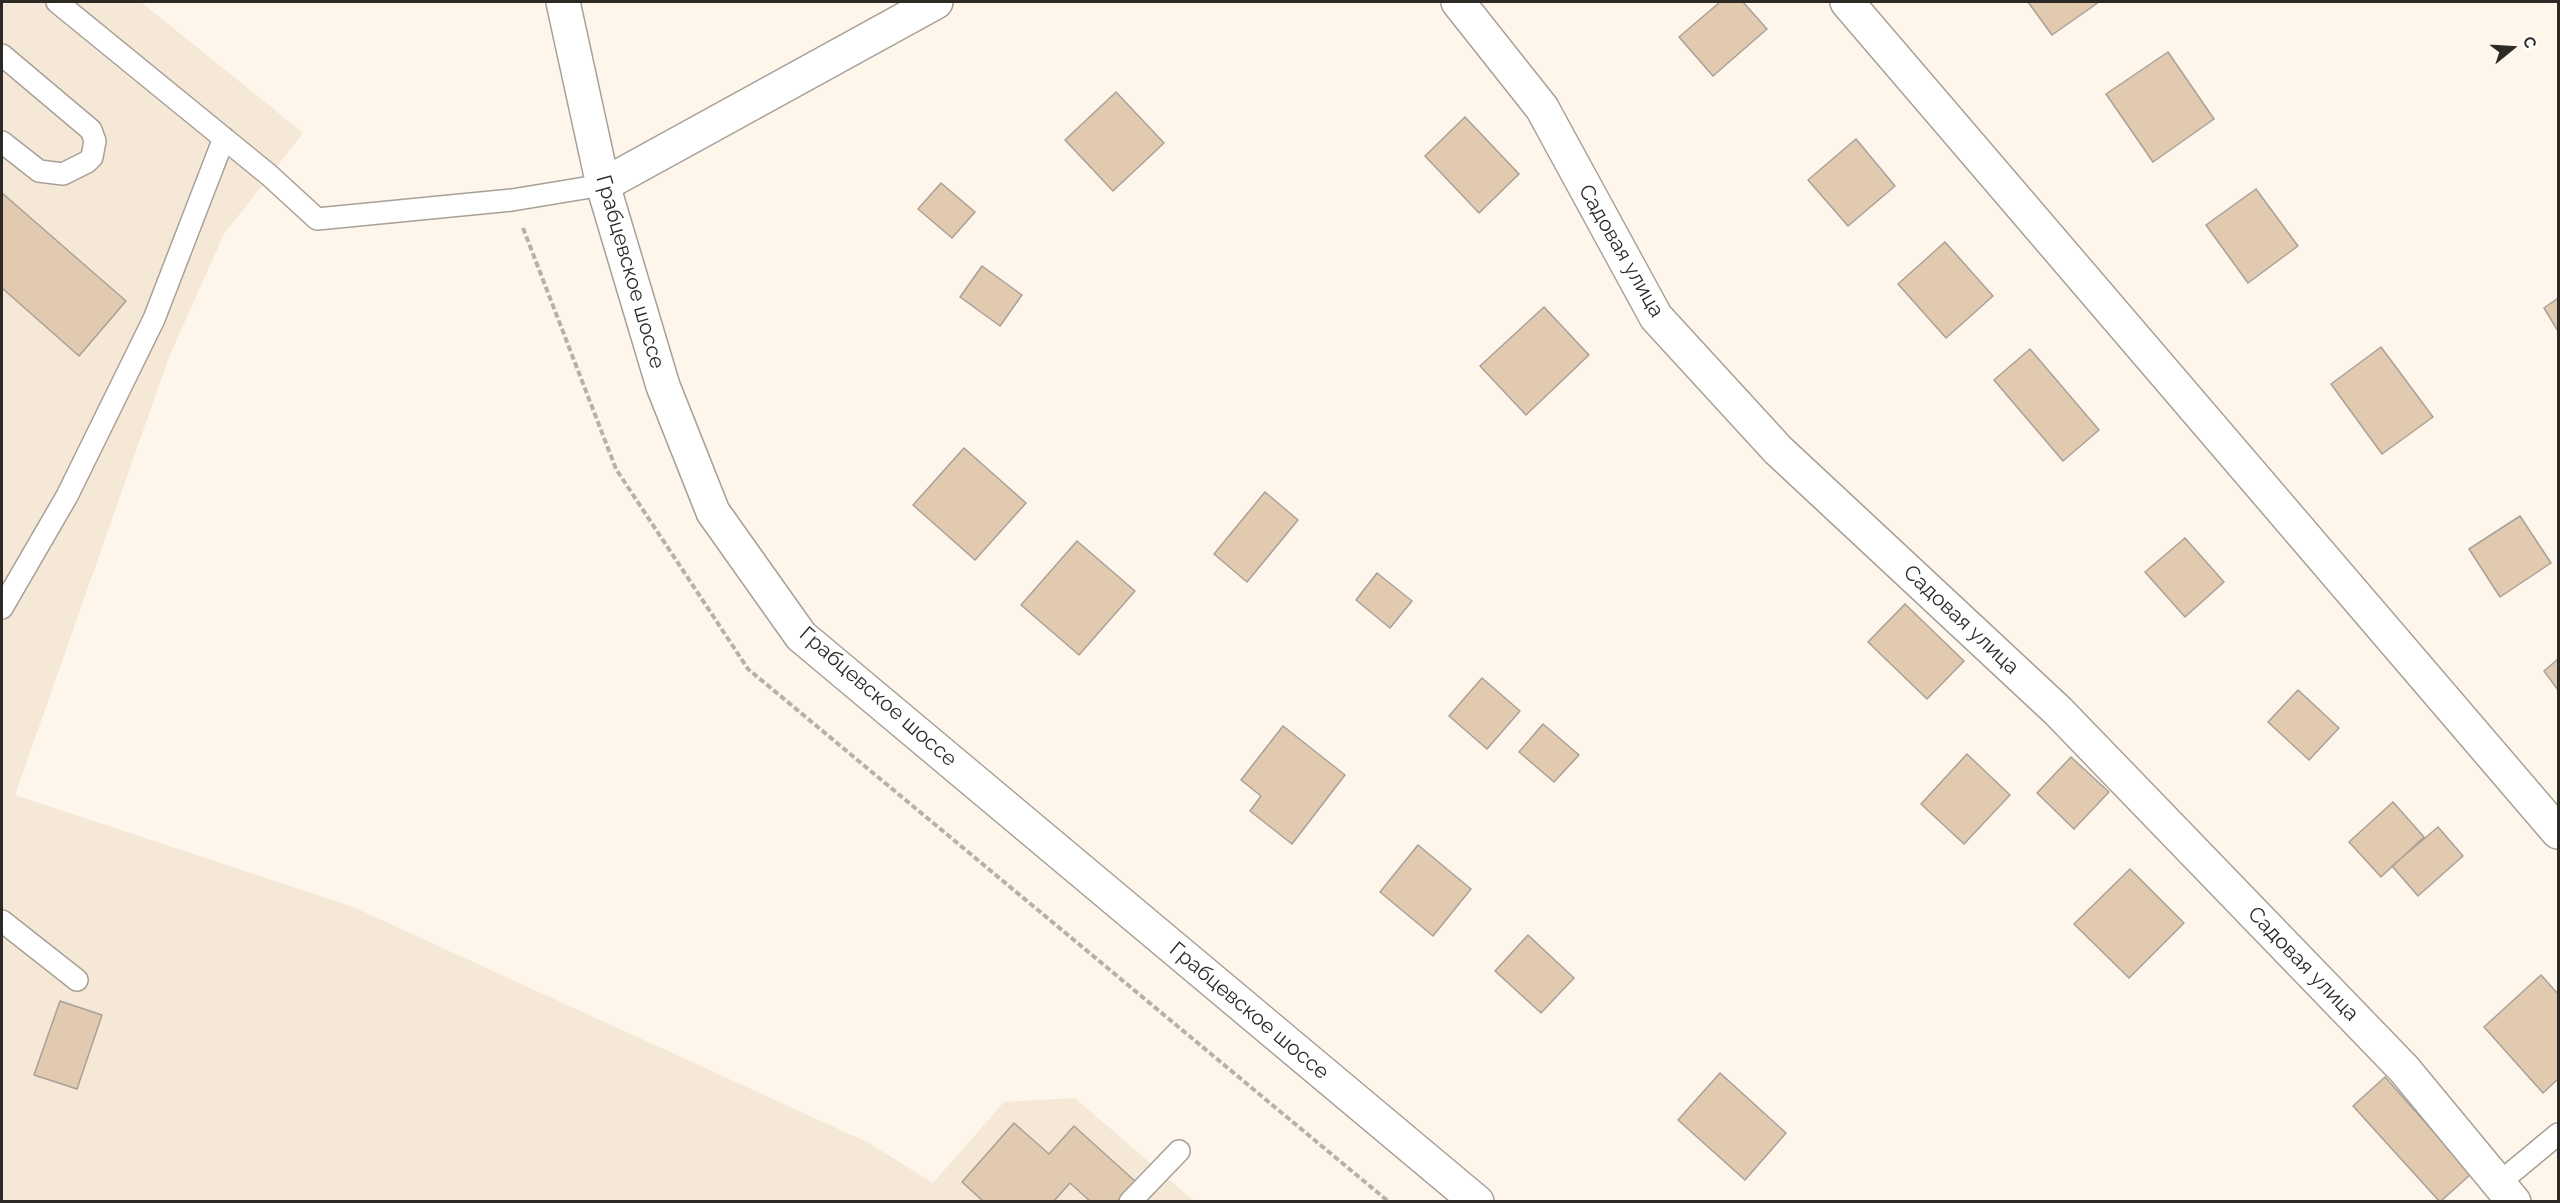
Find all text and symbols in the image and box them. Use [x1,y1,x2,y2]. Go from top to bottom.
north arrow [2482,18,2542,78]
text: С [2519,34,2540,50]
street label: Грабцевское шоссе [590,172,670,372]
street label: Садовая улица [1573,180,1669,322]
street label: Садовая улица [1898,560,2024,680]
street label: Грабцевское шоссе [794,622,962,772]
street label: Садовая улица [2242,902,2364,1026]
street label: Грабцевское шоссе [1164,937,1334,1085]

